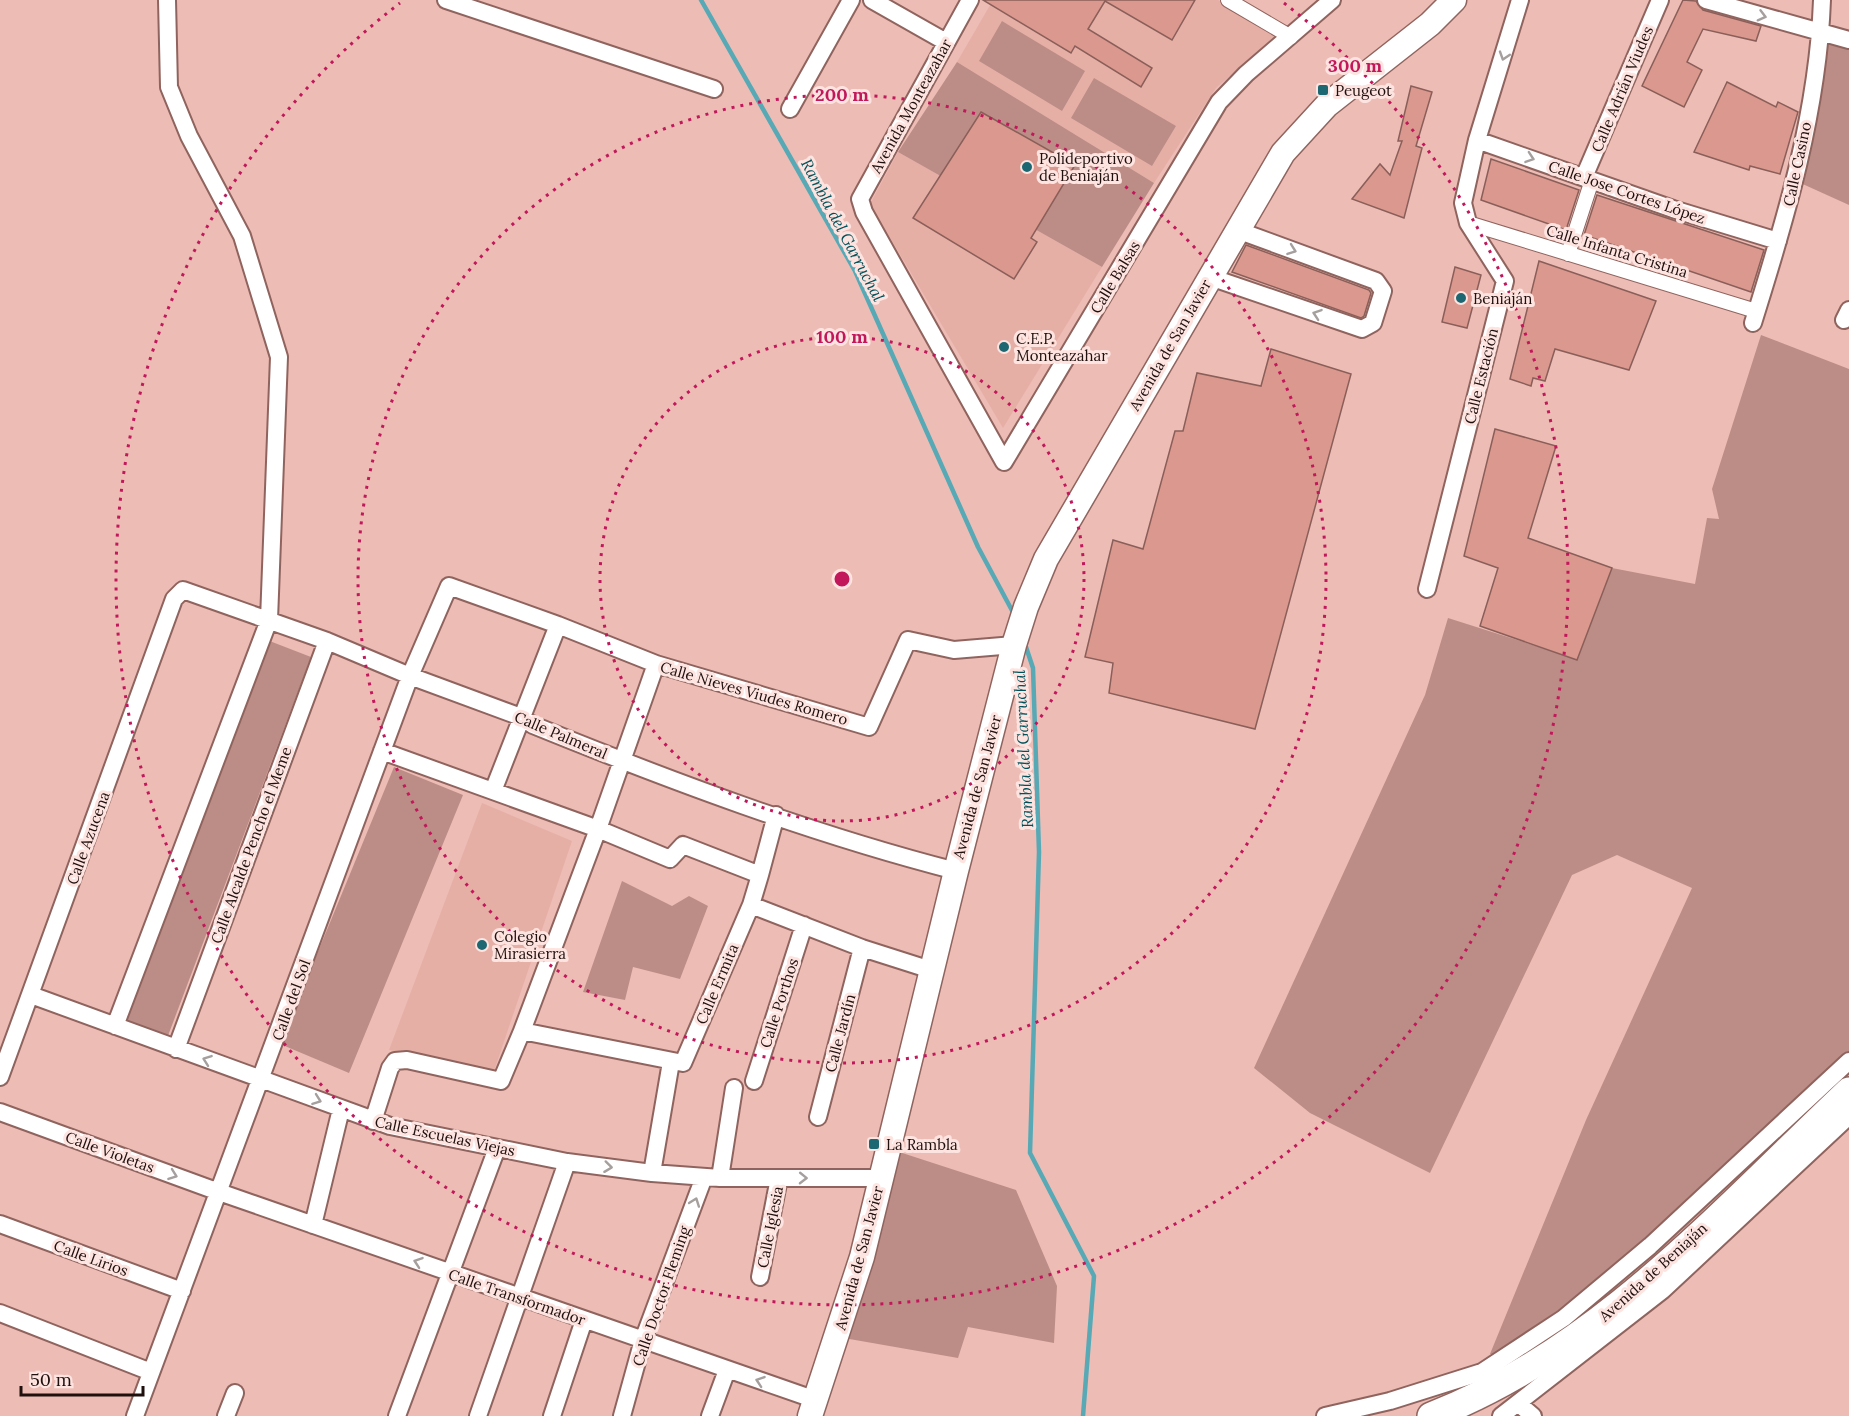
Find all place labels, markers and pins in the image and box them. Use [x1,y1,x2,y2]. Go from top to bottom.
place label: Peugeot [1335,81,1392,100]
marker: Peugeot [1316,83,1330,97]
place label: Polideportivo de Beniaján [1039,149,1133,185]
marker: Polideportivo de Beniaján [1020,160,1034,174]
place label: Beniaján [1473,289,1532,308]
marker: Beniaján [1454,291,1468,305]
place label: C.E.P. Monteazahar [1016,329,1108,365]
marker: C.E.P. Monteazahar [997,340,1011,354]
centre of rings [832,569,852,589]
place label: Colegio Mirasierra [494,927,566,963]
marker: Colegio Mirasierra [475,938,489,952]
place label: La Rambla [886,1135,958,1154]
marker: La Rambla [867,1137,881,1151]

